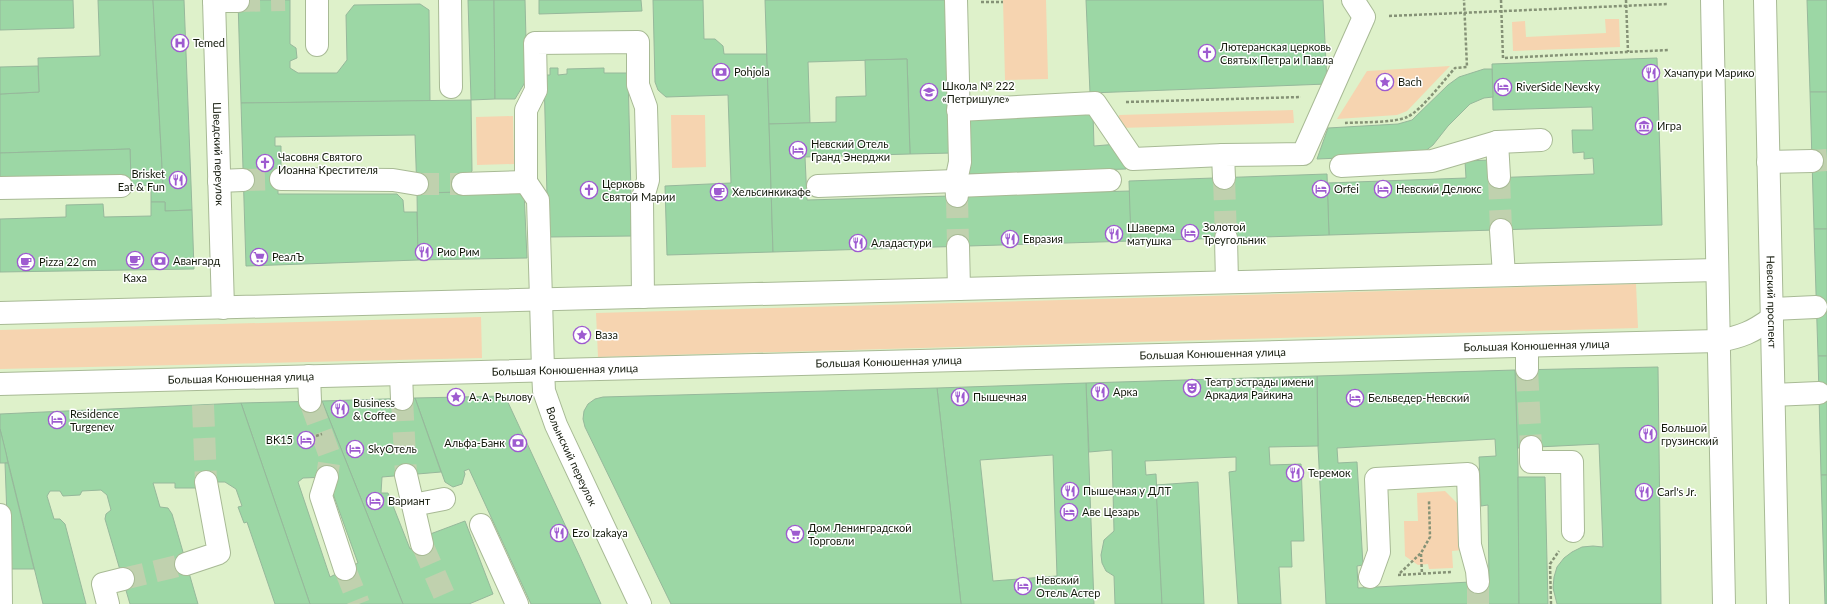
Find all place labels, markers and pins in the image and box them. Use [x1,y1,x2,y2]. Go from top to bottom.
hospital icon: Temed [170,33,190,53]
place label: Temed [193,36,225,49]
place label: Лютеранская церковь Святых Петра и Павла [1219,40,1334,66]
church icon: Лютеранская церковь Святых Петра и Павла [1197,43,1217,63]
bank icon: Pohjola [711,62,731,82]
restaurant icon: Хачапури Марико [1641,63,1661,83]
place label: Pohjola [734,65,770,78]
place label: Хачапури Марико [1664,66,1755,79]
place icon: Bach [1375,72,1395,92]
place label: Bach [1398,75,1422,88]
hotel icon: RiverSide Nevsky [1493,77,1513,97]
place label: Школа № 222 «Петришуле» [942,79,1015,105]
place label: RiverSide Nevsky [1516,80,1600,93]
school or university icon: Школа № 222 «Петришуле» [919,82,939,102]
museum icon: Игра [1634,116,1654,136]
place label: Игра [1657,119,1682,132]
place label: Невский Отель Гранд Энерджи [811,137,890,163]
hotel icon: Невский Отель Гранд Энерджи [788,140,808,160]
place label: Часовня Святого Иоанна Крестителя [278,150,378,176]
church icon: Часовня Святого Иоанна Крестителя [255,153,275,173]
place label: Brisket Eat & Fun [118,167,165,193]
restaurant icon: Brisket Eat & Fun [168,170,188,190]
place label: Церковь Святой Марии [602,177,675,203]
hotel icon: Orfei [1311,179,1331,199]
hotel icon: Невский Делюкс [1373,179,1393,199]
church icon: Церковь Святой Марии [579,180,599,200]
cafe icon: Хельсинкикафе [709,182,729,202]
place label: Orfei [1334,182,1359,195]
place label: Невский Делюкс [1396,182,1482,195]
place label: Хельсинкикафе [732,185,811,198]
place label: Золотой Треугольник [1203,220,1266,246]
place label: Шаверма матушка [1127,221,1175,247]
hotel icon: Золотой Треугольник [1180,223,1200,243]
restaurant icon: Шаверма матушка [1104,224,1124,244]
restaurant icon: Евразия [1000,229,1020,249]
place label: Евразия [1023,232,1063,245]
restaurant icon: Аладастури [848,233,868,253]
place label: Аладастури [871,236,932,249]
restaurant icon: Рио Рим [414,242,434,262]
place label: Рио Рим [437,245,479,258]
supermarket icon: РеалЪ [249,247,269,267]
cafe icon: Каха [125,250,145,270]
place label: РеалЪ [272,250,304,263]
bank icon: Авангард [150,251,170,271]
cafe icon: Pizza 22 cm [16,252,36,272]
place label: Авангард [173,254,220,267]
place label: Pizza 22 cm [39,255,96,268]
place label: Каха [123,271,147,284]
place icon: Ваза [572,325,592,345]
place label: Ваза [595,328,618,341]
place label: Театр эстрады имени Аркадия Райкина [1205,375,1314,401]
theatre icon: Театр эстрады имени Аркадия Райкина [1182,378,1202,398]
restaurant icon: Арка [1090,382,1110,402]
place label: Арка [1113,385,1138,398]
place icon: А. А. Рылову [446,387,466,407]
restaurant icon: Пышечная [950,387,970,407]
hotel icon: Бельведер-Невский [1345,388,1365,408]
place label: А. А. Рылову [469,390,533,403]
place label: Пышечная [973,390,1027,403]
place label: Бельведер-Невский [1368,391,1469,404]
place label: Business & Coffee [353,396,396,422]
restaurant icon: Business & Coffee [330,399,350,419]
place label: Residence Turgenev [70,407,119,433]
hotel icon: Residence Turgenev [47,410,67,430]
place label: Большой грузинский [1661,421,1718,447]
restaurant icon: Большой грузинский [1638,424,1658,444]
hotel icon: BK15 [296,430,316,450]
place label: BK15 [266,433,293,446]
bank icon: Альфа-Банк [508,433,528,453]
place label: Альфа-Банк [444,436,505,449]
hotel icon: SkyОтель [345,439,365,459]
place label: SkyОтель [368,442,417,455]
restaurant icon: Теремок [1285,463,1305,483]
place label: Теремок [1308,466,1351,479]
restaurant icon: Пышечная у ДЛТ [1060,481,1080,501]
restaurant icon: Carl's Jr. [1634,482,1654,502]
place label: Пышечная у ДЛТ [1083,484,1171,497]
place label: Carl's Jr. [1657,485,1697,498]
hotel icon: Вариант [365,491,385,511]
place label: Вариант [388,494,431,507]
hotel icon: Аве Цезарь [1059,502,1079,522]
place label: Аве Цезарь [1082,505,1139,518]
place label: Дом Ленинградской Торговли [808,521,912,547]
restaurant icon: Ezo Izakaya [549,523,569,543]
supermarket icon: Дом Ленинградской Торговли [785,524,805,544]
place label: Ezo Izakaya [572,526,628,539]
place label: Невский Отель Астер [1036,573,1100,599]
hotel icon: Невский Отель Астер [1013,576,1033,596]

